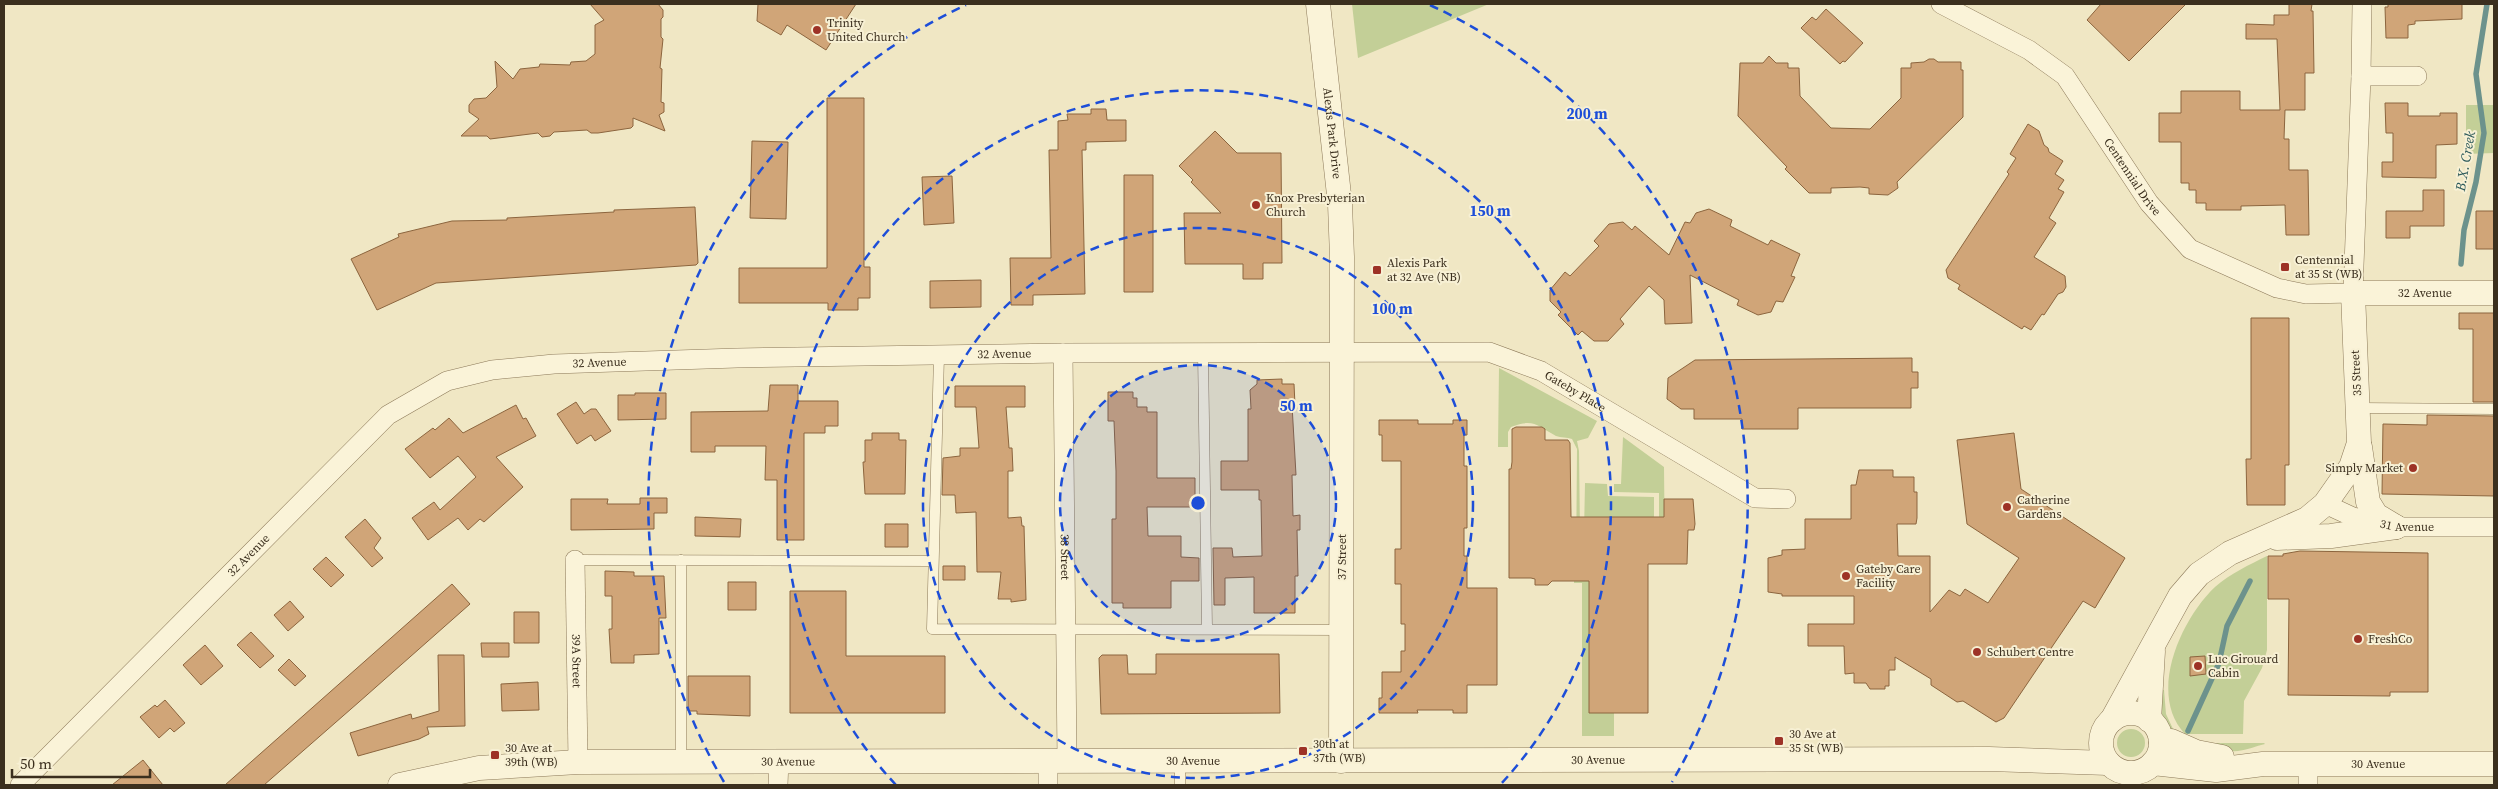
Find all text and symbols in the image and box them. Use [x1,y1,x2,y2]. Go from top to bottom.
place label: Trinity United Church [827,15,905,45]
marker: Trinity United Church [811,24,823,36]
street label: Alexis Park Drive [1319,87,1345,180]
text: 200 m [1566,103,1608,124]
water label: B.X. Creek [2450,129,2480,194]
street label: Centennial Drive [2100,135,2164,219]
place label: Knox Presbyterian Church [1266,190,1365,220]
marker: Knox Presbyterian Church [1250,199,1262,211]
text: 150 m [1469,200,1511,221]
place label: Centennial at 35 St (WB) [2295,252,2362,282]
place label: Alexis Park at 32 Ave (NB) [1387,255,1461,285]
marker: Centennial at 35 St (WB) [2279,261,2291,273]
marker: Alexis Park at 32 Ave (NB) [1371,264,1383,276]
street label: 32 Avenue [2398,285,2452,301]
text: 100 m [1371,298,1413,319]
street label: 32 Avenue [977,345,1032,362]
street label: 35 Street [2347,350,2365,396]
street label: 32 Avenue [572,354,627,371]
street label: Gateby Place [1542,367,1609,416]
text: 50 m [1279,395,1313,416]
place label: Simply Market [2325,460,2403,476]
marker: Simply Market [2407,462,2419,474]
place label: Catherine Gardens [2017,492,2070,522]
centre of rings [1189,494,1207,512]
marker: Catherine Gardens [2001,501,2013,513]
street label: 31 Avenue [2378,516,2434,535]
street label: 32 Avenue [224,530,273,580]
street label: 38 Street [1057,534,1073,580]
street label: 37 Street [1334,534,1350,580]
place label: Gateby Care Facility [1856,561,1921,591]
marker: Gateby Care Facility [1840,570,1852,582]
place label: FreshCo [2368,631,2413,647]
marker: FreshCo [2352,633,2364,645]
street label: 39A Street [568,634,585,688]
place label: Schubert Centre [1987,644,2074,660]
marker: Schubert Centre [1971,646,1983,658]
place label: Luc Girouard Cabin [2208,651,2279,681]
marker: Luc Girouard Cabin [2192,660,2204,672]
place label: 30 Ave at 35 St (WB) [1789,726,1844,756]
marker: 30 Ave at 35 St (WB) [1773,735,1785,747]
place label: 30th at 37th (WB) [1313,736,1366,766]
place label: 30 Ave at 39th (WB) [505,740,558,770]
marker: 30th at 37th (WB) [1297,745,1309,757]
scale bar [12,746,150,778]
marker: 30 Ave at 39th (WB) [489,749,501,761]
street label: 30 Avenue [1571,752,1625,768]
text: 50 m [20,753,52,774]
street label: 30 Avenue [761,753,815,770]
street label: 30 Avenue [1166,753,1220,769]
street label: 30 Avenue [2351,756,2405,772]

